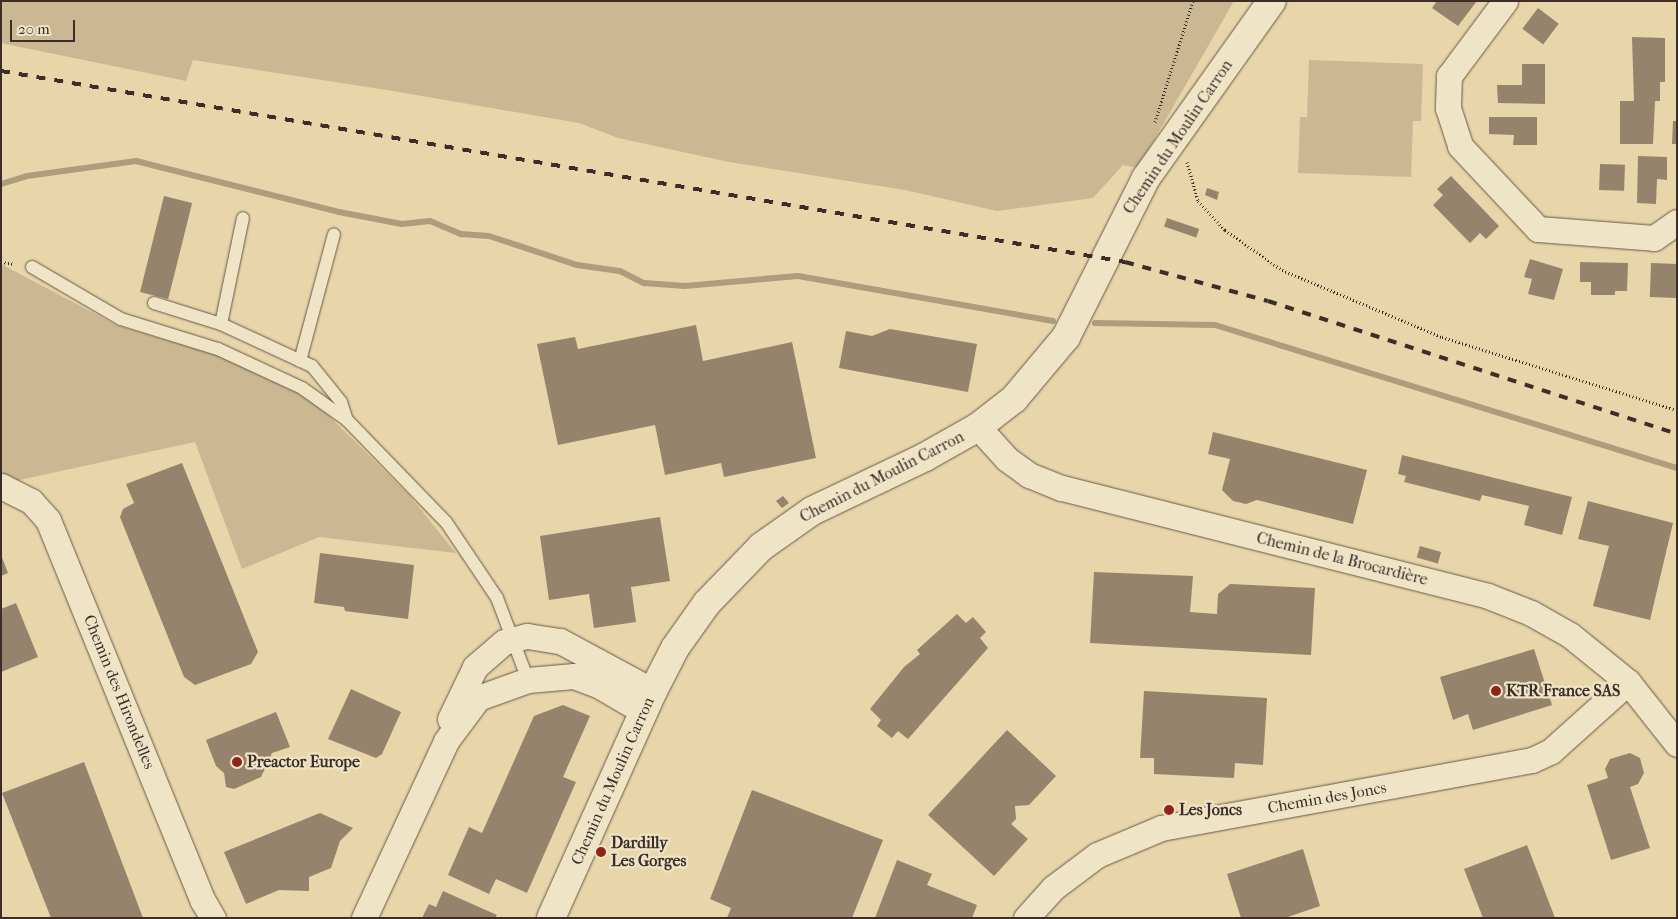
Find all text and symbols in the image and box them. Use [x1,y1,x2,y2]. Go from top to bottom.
scale bar [12,10,78,42]
text: 20 m [18,20,50,38]
street label: Chemin du Moulin Carron [1119,56,1237,218]
street label: Chemin du Moulin Carron [797,427,967,527]
street label: Chemin de la Brocardière [1254,528,1430,590]
street label: Chemin des Hirondelles [79,612,159,772]
place label: KTR France SAS [1506,681,1620,701]
marker: KTR France SAS [1490,685,1502,697]
street label: Chemin du Moulin Carron [567,694,659,868]
place label: Preactor Europe [247,752,360,772]
marker: Preactor Europe [231,756,243,768]
street label: Chemin des Joncs [1266,778,1388,818]
place label: Les Joncs [1179,800,1242,820]
marker: Les Joncs [1163,804,1175,816]
place label: Dardilly Les Gorges [611,833,686,871]
marker: Dardilly Les Gorges [595,846,607,858]

